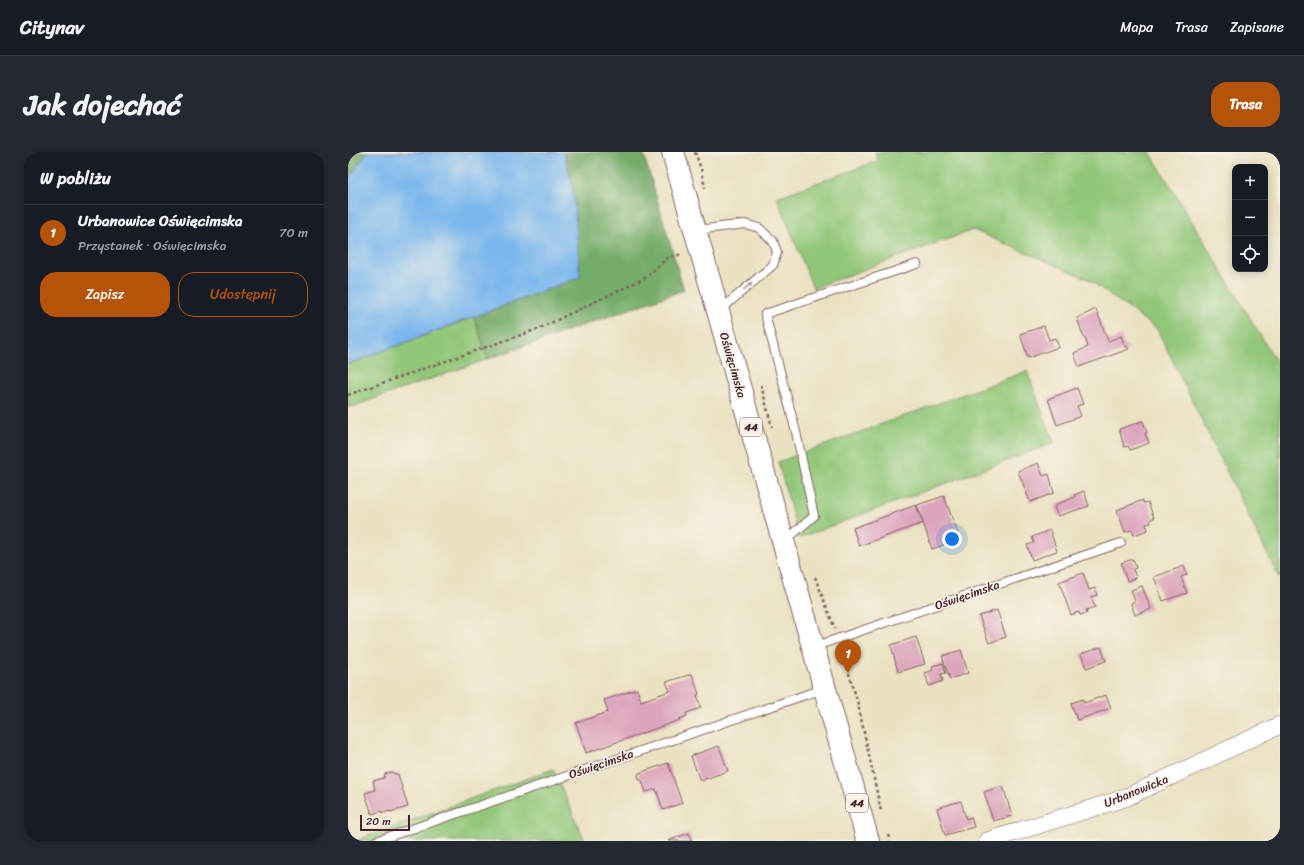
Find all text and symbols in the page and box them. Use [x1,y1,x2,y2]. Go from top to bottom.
text: Citynav [20,11,84,44]
text: Mapa [1120,15,1153,40]
text: Trasa [1175,15,1208,40]
text: Zapisane [1230,15,1284,40]
text: Jak dojechać [24,80,181,129]
button: Trasa [1211,82,1280,127]
text: W pobliżu [40,163,111,193]
map controls [1232,164,1268,272]
button: + [1232,164,1268,200]
button: − [1232,200,1268,236]
text: Urbanowice Oświęcimska [78,208,243,234]
text: 1 [50,221,56,244]
text: 70 m [279,221,308,244]
text: Przystanek · Oświęcimska [78,234,226,257]
button: locate [1232,236,1268,272]
button: Zapisz [40,272,170,317]
button: Udostępnij [178,272,308,317]
one-way arrow [743,282,753,291]
street label: Oświęcimska [713,330,753,400]
road number: 44 [740,418,762,436]
your location [942,529,962,549]
street label: Oświęcimska [932,574,1002,616]
pin: 1 [835,640,861,673]
street label: Oświęcimska [566,743,636,785]
street label: Urbanowicka [1100,768,1172,814]
road number: 44 [846,794,868,812]
text: 20 m [366,812,391,831]
scale bar [360,813,410,832]

